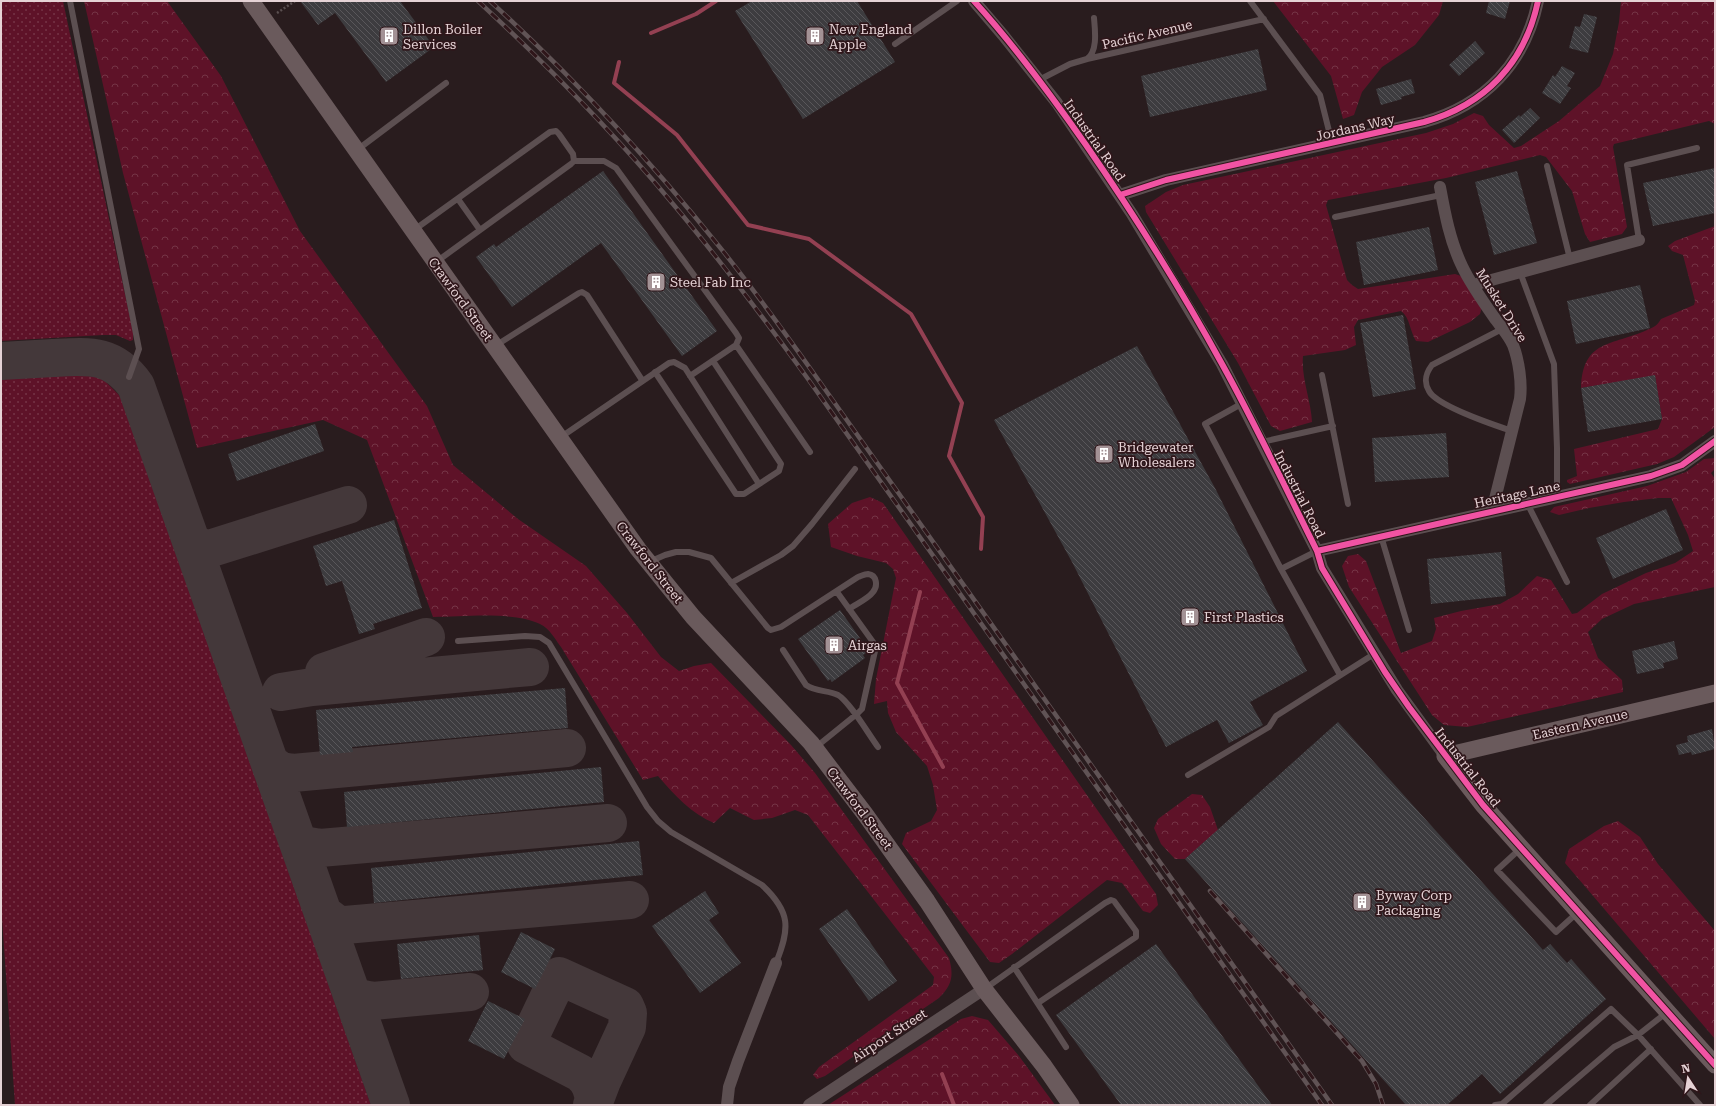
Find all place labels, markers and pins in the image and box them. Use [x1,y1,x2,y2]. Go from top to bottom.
place label: Dillon Boiler Services [403,22,483,52]
place label: New England Apple [829,22,913,52]
building icon: Dillon Boiler Services [378,25,400,47]
building icon: New England Apple [804,25,826,47]
building icon: Steel Fab Inc [645,271,667,293]
place label: Steel Fab Inc [670,275,751,290]
place label: Bridgewater Wholesalers [1118,440,1195,470]
building icon: Bridgewater Wholesalers [1093,443,1115,465]
building icon: First Plastics [1179,606,1201,628]
place label: First Plastics [1204,610,1284,625]
building icon: Airgas [823,634,845,656]
place label: Airgas [848,638,887,653]
place label: Byway Corp Packaging [1376,888,1452,918]
building icon: Byway Corp Packaging [1351,891,1373,913]

